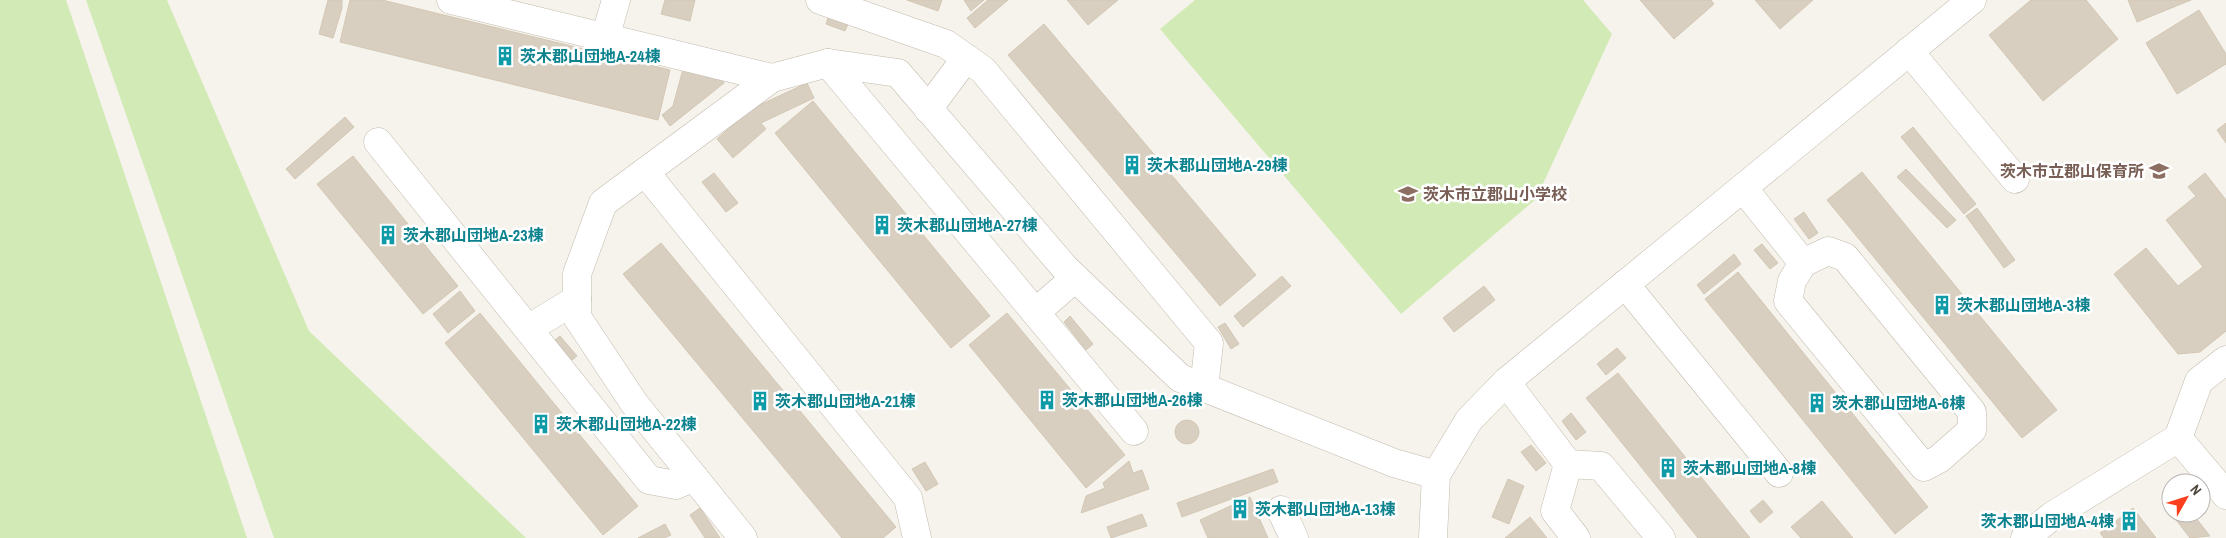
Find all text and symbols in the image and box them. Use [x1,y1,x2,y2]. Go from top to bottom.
building icon: 茨木郡山団地A-24棟 [494,45,516,67]
place label: 茨木郡山団地A-24棟 [520,45,660,67]
building icon: 茨木郡山団地A-29棟 [1121,154,1143,176]
place label: 茨木郡山団地A-29棟 [1147,154,1287,176]
place label: 茨木市立郡山保育所 [2000,160,2144,182]
school or university icon: 茨木市立郡山保育所 [2148,160,2170,182]
school or university icon: 茨木市立郡山小学校 [1397,183,1419,205]
place label: 茨木市立郡山小学校 [1423,183,1567,205]
building icon: 茨木郡山団地A-27棟 [871,214,893,236]
place label: 茨木郡山団地A-27棟 [897,214,1037,236]
building icon: 茨木郡山団地A-23棟 [377,224,399,246]
place label: 茨木郡山団地A-23棟 [403,224,543,246]
building icon: 茨木郡山団地A-3棟 [1931,294,1953,316]
place label: 茨木郡山団地A-3棟 [1957,294,2090,316]
building icon: 茨木郡山団地A-26棟 [1036,389,1058,411]
place label: 茨木郡山団地A-26棟 [1062,389,1202,411]
building icon: 茨木郡山団地A-21棟 [749,390,771,412]
place label: 茨木郡山団地A-21棟 [775,390,915,412]
building icon: 茨木郡山団地A-6棟 [1806,392,1828,414]
place label: 茨木郡山団地A-6棟 [1832,392,1965,414]
building icon: 茨木郡山団地A-22棟 [530,413,552,435]
place label: 茨木郡山団地A-22棟 [556,413,696,435]
building icon: 茨木郡山団地A-8棟 [1657,457,1679,479]
place label: 茨木郡山団地A-8棟 [1683,457,1816,479]
north arrow [2161,473,2211,523]
text: N [2186,481,2206,499]
building icon: 茨木郡山団地A-13棟 [1229,498,1251,520]
place label: 茨木郡山団地A-13棟 [1255,498,1395,520]
place label: 茨木郡山団地A-4棟 [1981,510,2114,532]
building icon: 茨木郡山団地A-4棟 [2118,510,2140,532]

